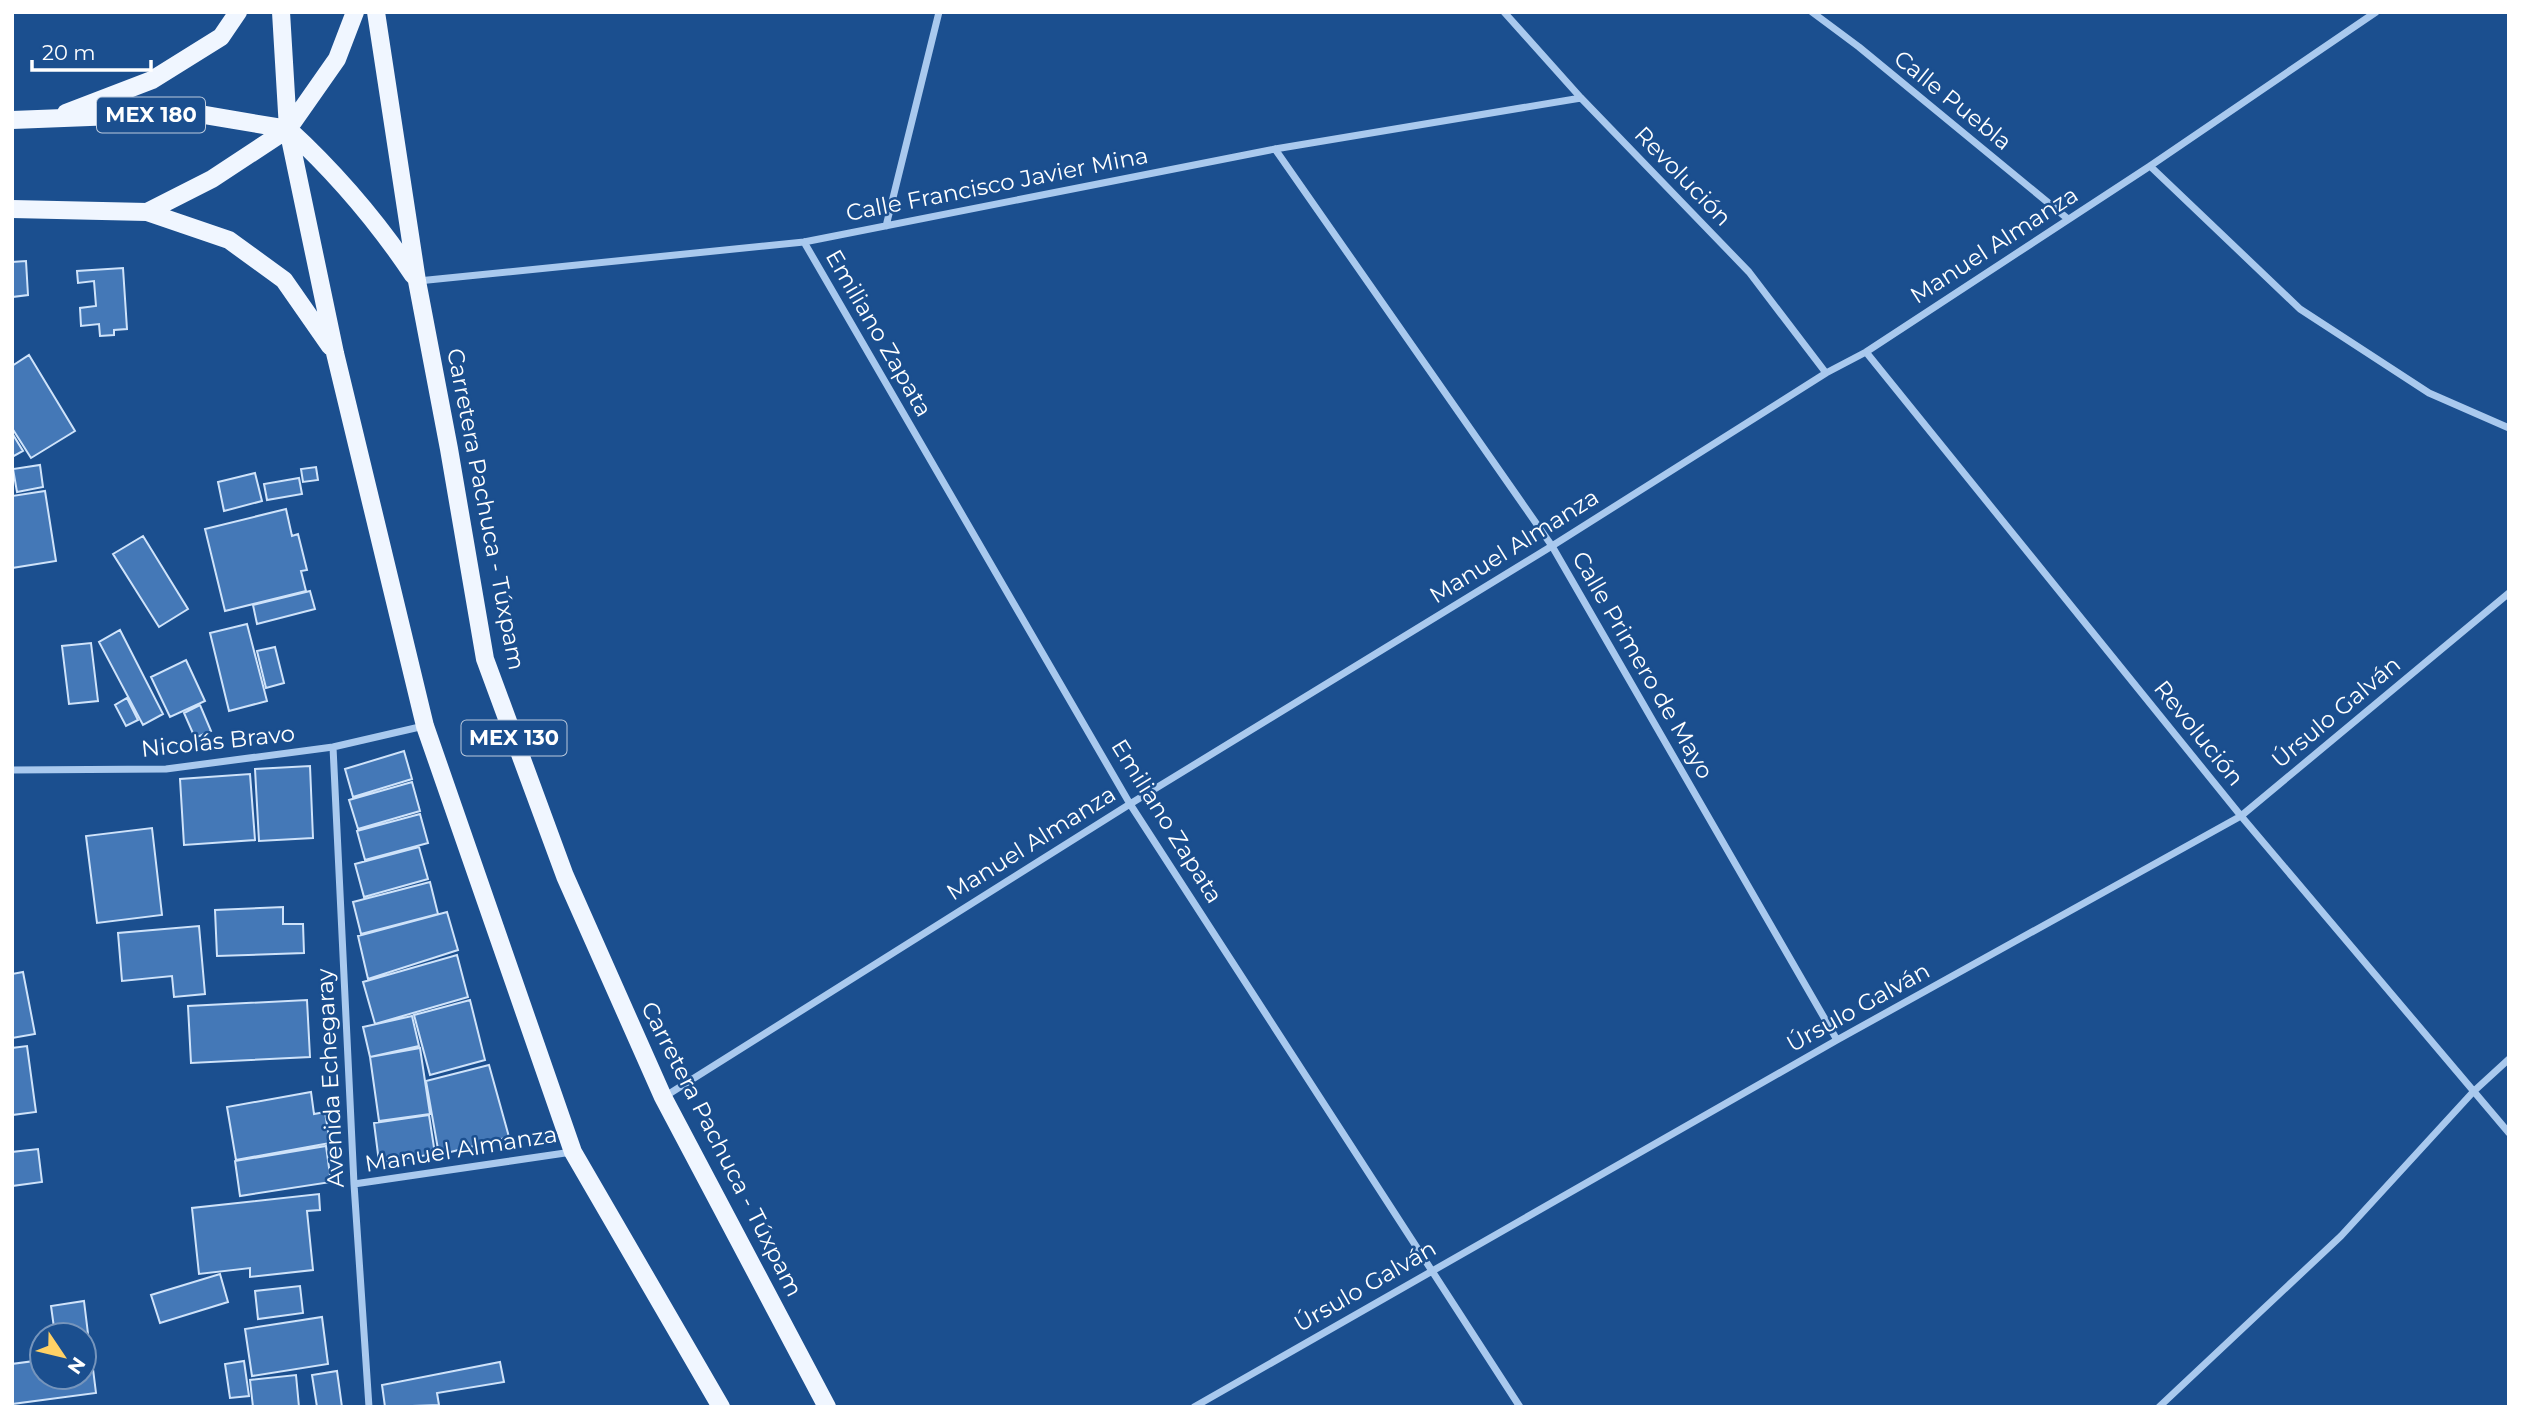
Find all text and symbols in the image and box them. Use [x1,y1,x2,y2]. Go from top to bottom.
scale bar [32,28,150,72]
text: 20 m [42,40,96,65]
street label: Calle Puebla [1889,44,2017,156]
road number: MEX 180 [97,97,205,132]
street label: Revolución [1629,120,1737,232]
street label: Calle Francisco Javier Mina [844,141,1150,227]
street label: Manuel Almanza [1905,180,2083,310]
street label: Emiliano Zapata [820,245,938,421]
street label: Carretera Pachuca - Túxpam [441,346,531,672]
street label: Manuel Almanza [1424,483,1604,609]
street label: Calle Primero de Mayo [1566,546,1720,784]
street label: Úrsulo Galván [2266,650,2406,774]
street label: Revolución [2148,675,2250,791]
street label: Nicolás Bravo [140,719,296,763]
road number: MEX 130 [462,720,566,756]
street label: Emiliano Zapata [1105,734,1229,908]
street label: Manuel Almanza [941,780,1121,906]
street label: Úrsulo Galván [1782,956,1934,1058]
street label: Avenida Echegaray [310,967,350,1188]
street label: Carretera Pachuca - Túxpam [635,997,809,1301]
street label: Manuel Almanza [363,1120,559,1178]
street label: Úrsulo Galván [1289,1234,1441,1338]
north arrow [28,1321,98,1391]
text: N [63,1353,90,1378]

